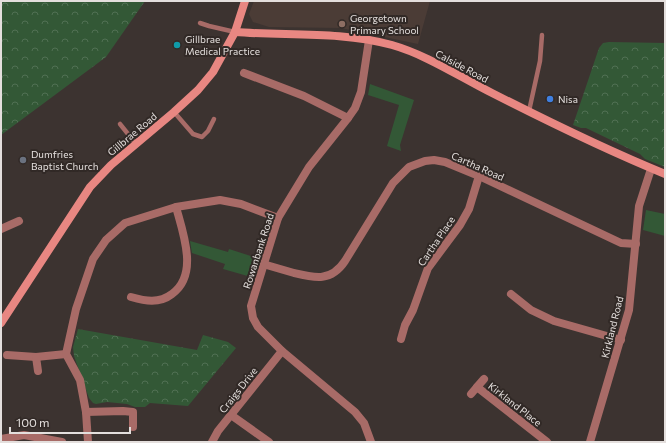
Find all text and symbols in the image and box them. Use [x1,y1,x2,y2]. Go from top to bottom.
place label: Georgetown Primary School [350,12,419,36]
marker: Georgetown Primary School [337,19,347,29]
place label: Gillbrae Medical Practice [185,33,260,57]
marker: Gillbrae Medical Practice [172,40,182,50]
street label: Calside Road [434,47,491,85]
place label: Nisa [558,93,578,105]
marker: Nisa [545,94,555,104]
street label: Gillbrae Road [105,110,159,158]
place label: Dumfries Baptist Church [31,148,98,172]
street label: Cartha Road [450,149,506,183]
marker: Dumfries Baptist Church [18,155,28,165]
street label: Rowanbank Road [240,212,276,290]
street label: Cartha Place [415,214,457,268]
street label: Kirkland Road [599,295,626,359]
street label: Craigs Drive [216,365,260,415]
street label: Kirkland Place [486,380,544,428]
scale bar [10,409,130,435]
text: 100 m [16,415,50,429]

